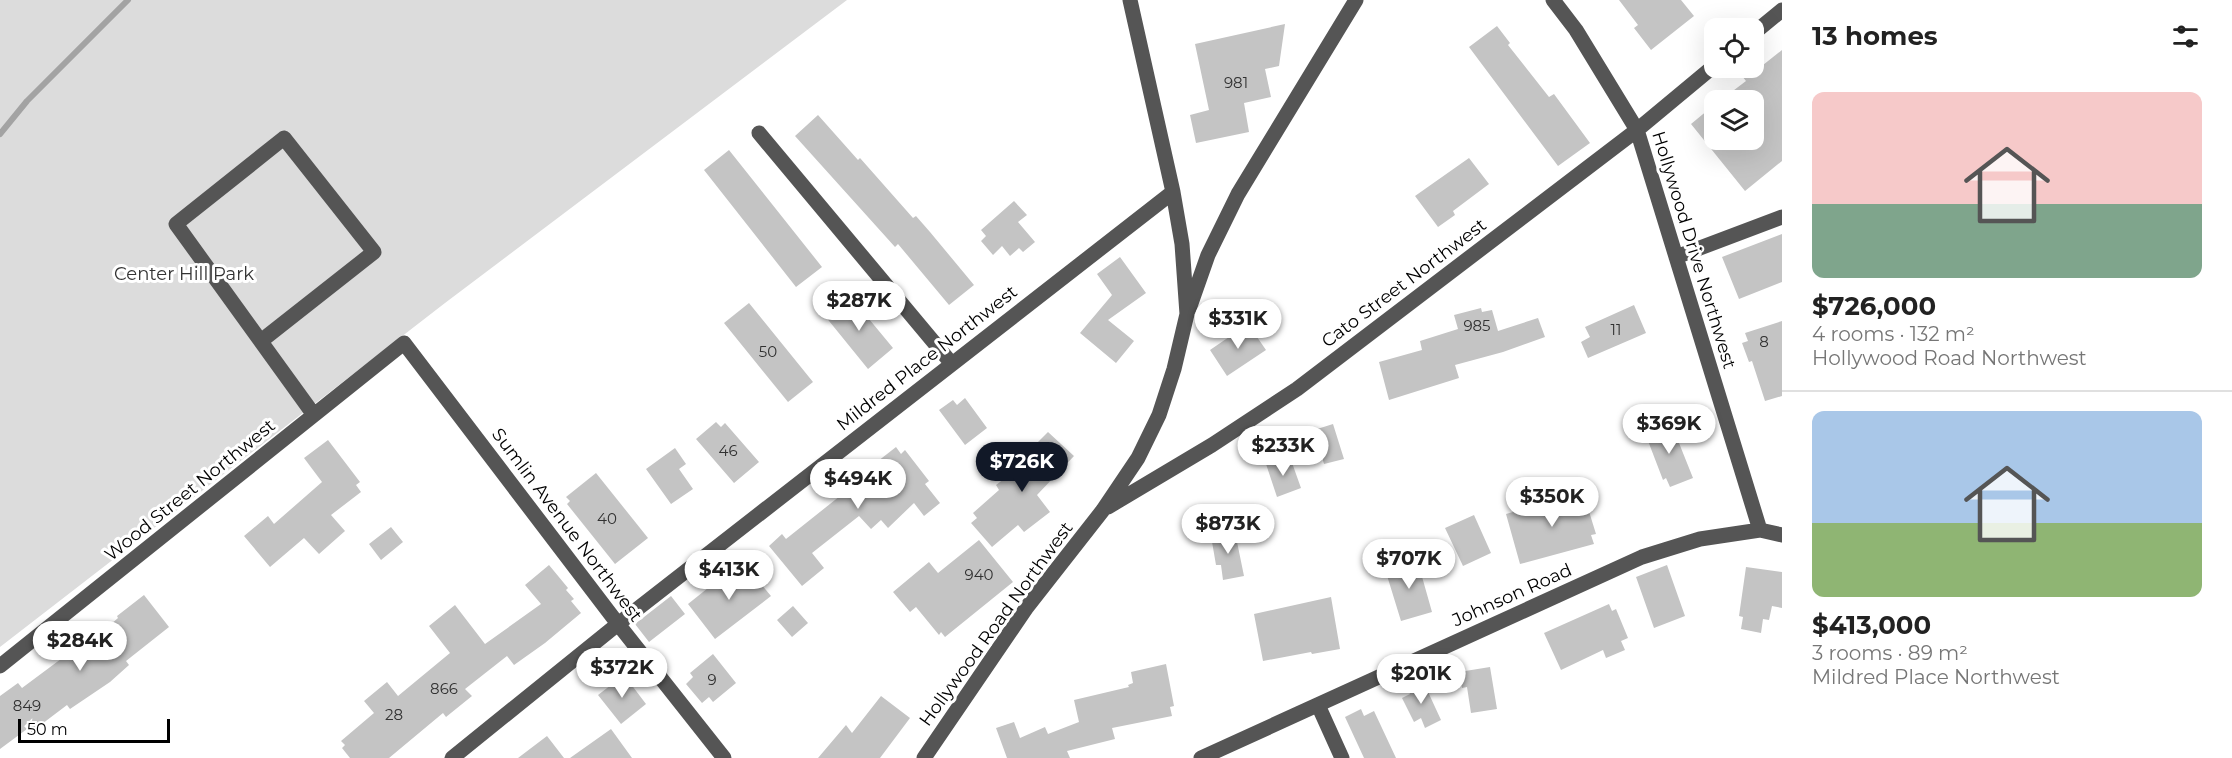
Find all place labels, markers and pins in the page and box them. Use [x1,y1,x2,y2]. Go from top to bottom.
pin: $287K [817,281,901,332]
pin: $331K [1196,299,1280,350]
pin: $369K [1627,404,1711,455]
pin: $233K [1241,426,1325,477]
pin: $726K [980,442,1064,493]
pin: $494K [816,459,900,510]
pin: $350K [1510,477,1594,528]
pin: $873K [1186,504,1270,555]
pin: $707K [1367,539,1451,590]
pin: $413K [687,550,771,601]
pin: $284K [38,621,122,672]
pin: $372K [580,648,664,699]
pin: $201K [1379,654,1463,705]

